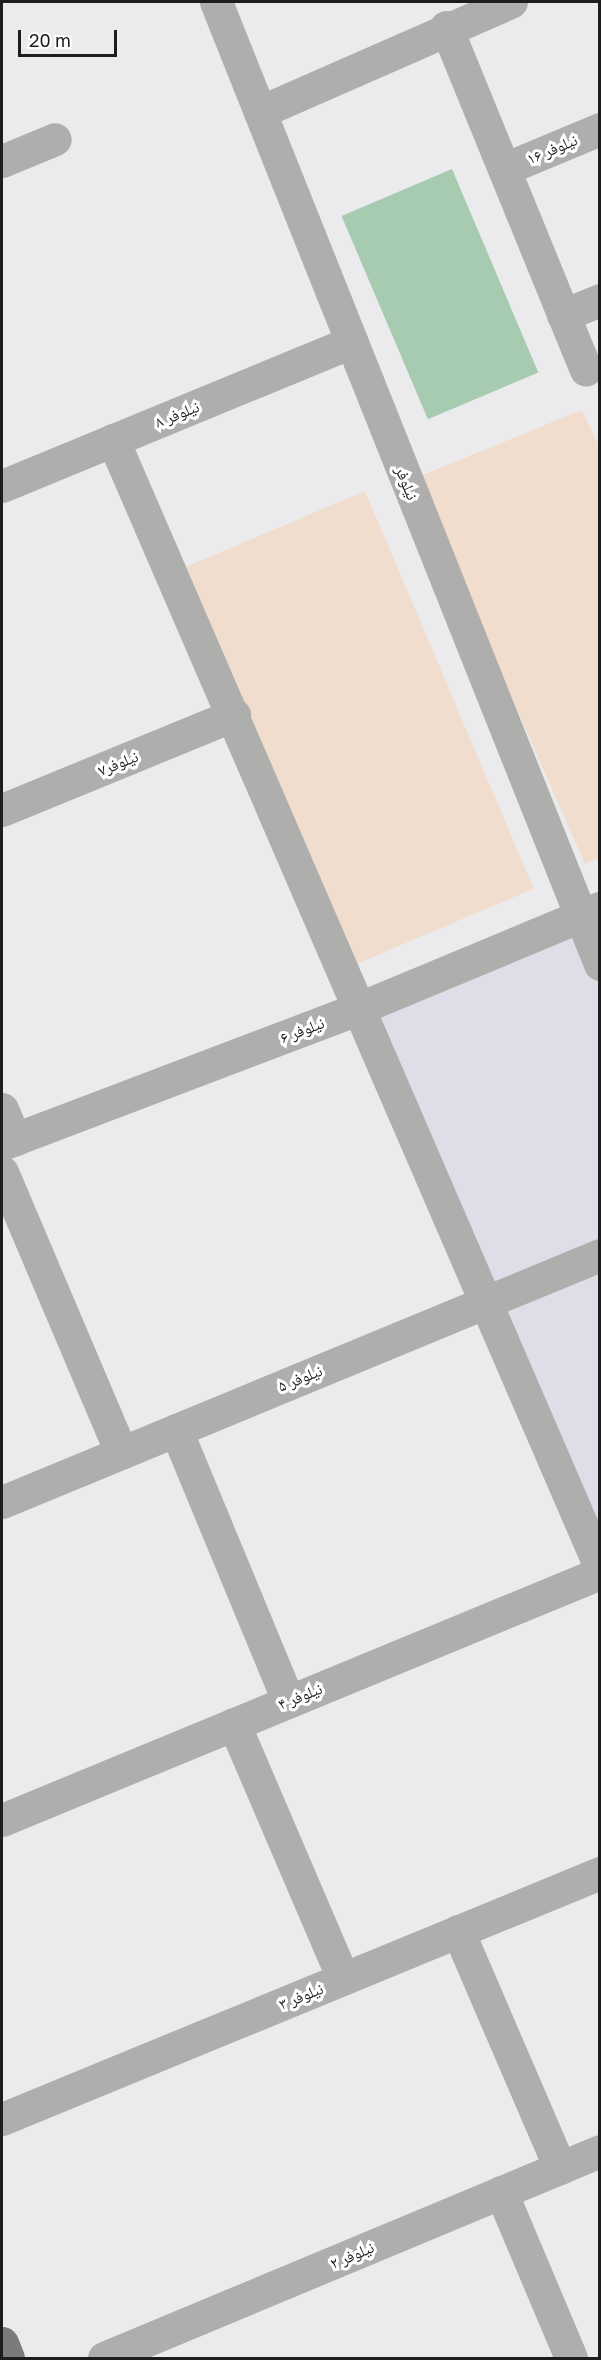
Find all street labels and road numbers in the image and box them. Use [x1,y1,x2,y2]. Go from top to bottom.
street label: نیلوفر ۱۶ [524,130,580,168]
street label: نیلوفر ۸ [152,396,202,432]
street label: نیلوفر [392,463,422,503]
street label: نیلوفر۷ [95,746,141,780]
street label: نیلوفر ۶ [277,1013,327,1047]
street label: نیلوفر ۵ [275,1360,325,1396]
street label: نیلوفر ۴ [275,1678,325,1714]
street label: نیلوفر ۳ [276,1978,326,2014]
street label: نیلوفر ۲ [327,2237,377,2273]

